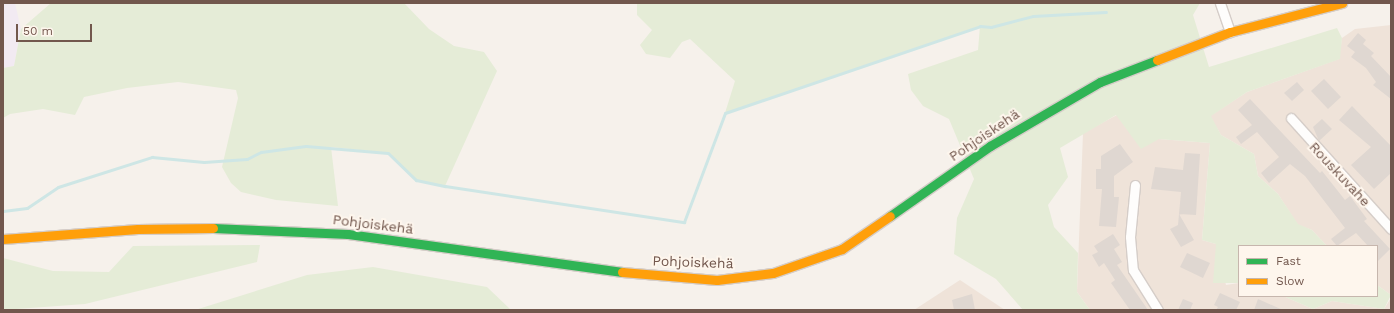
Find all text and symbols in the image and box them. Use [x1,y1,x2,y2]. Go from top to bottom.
scale bar [18,16,94,42]
text: 50 m [23,24,53,38]
street label: Pohjoiskehä [946,105,1022,165]
street label: Rouskuvahe [1306,138,1374,210]
street label: Pohjoiskehä [332,211,414,237]
legend [1238,245,1378,297]
street label: Pohjoiskehä [652,252,734,272]
text: Fast [1276,254,1301,268]
text: Slow [1276,274,1304,288]

